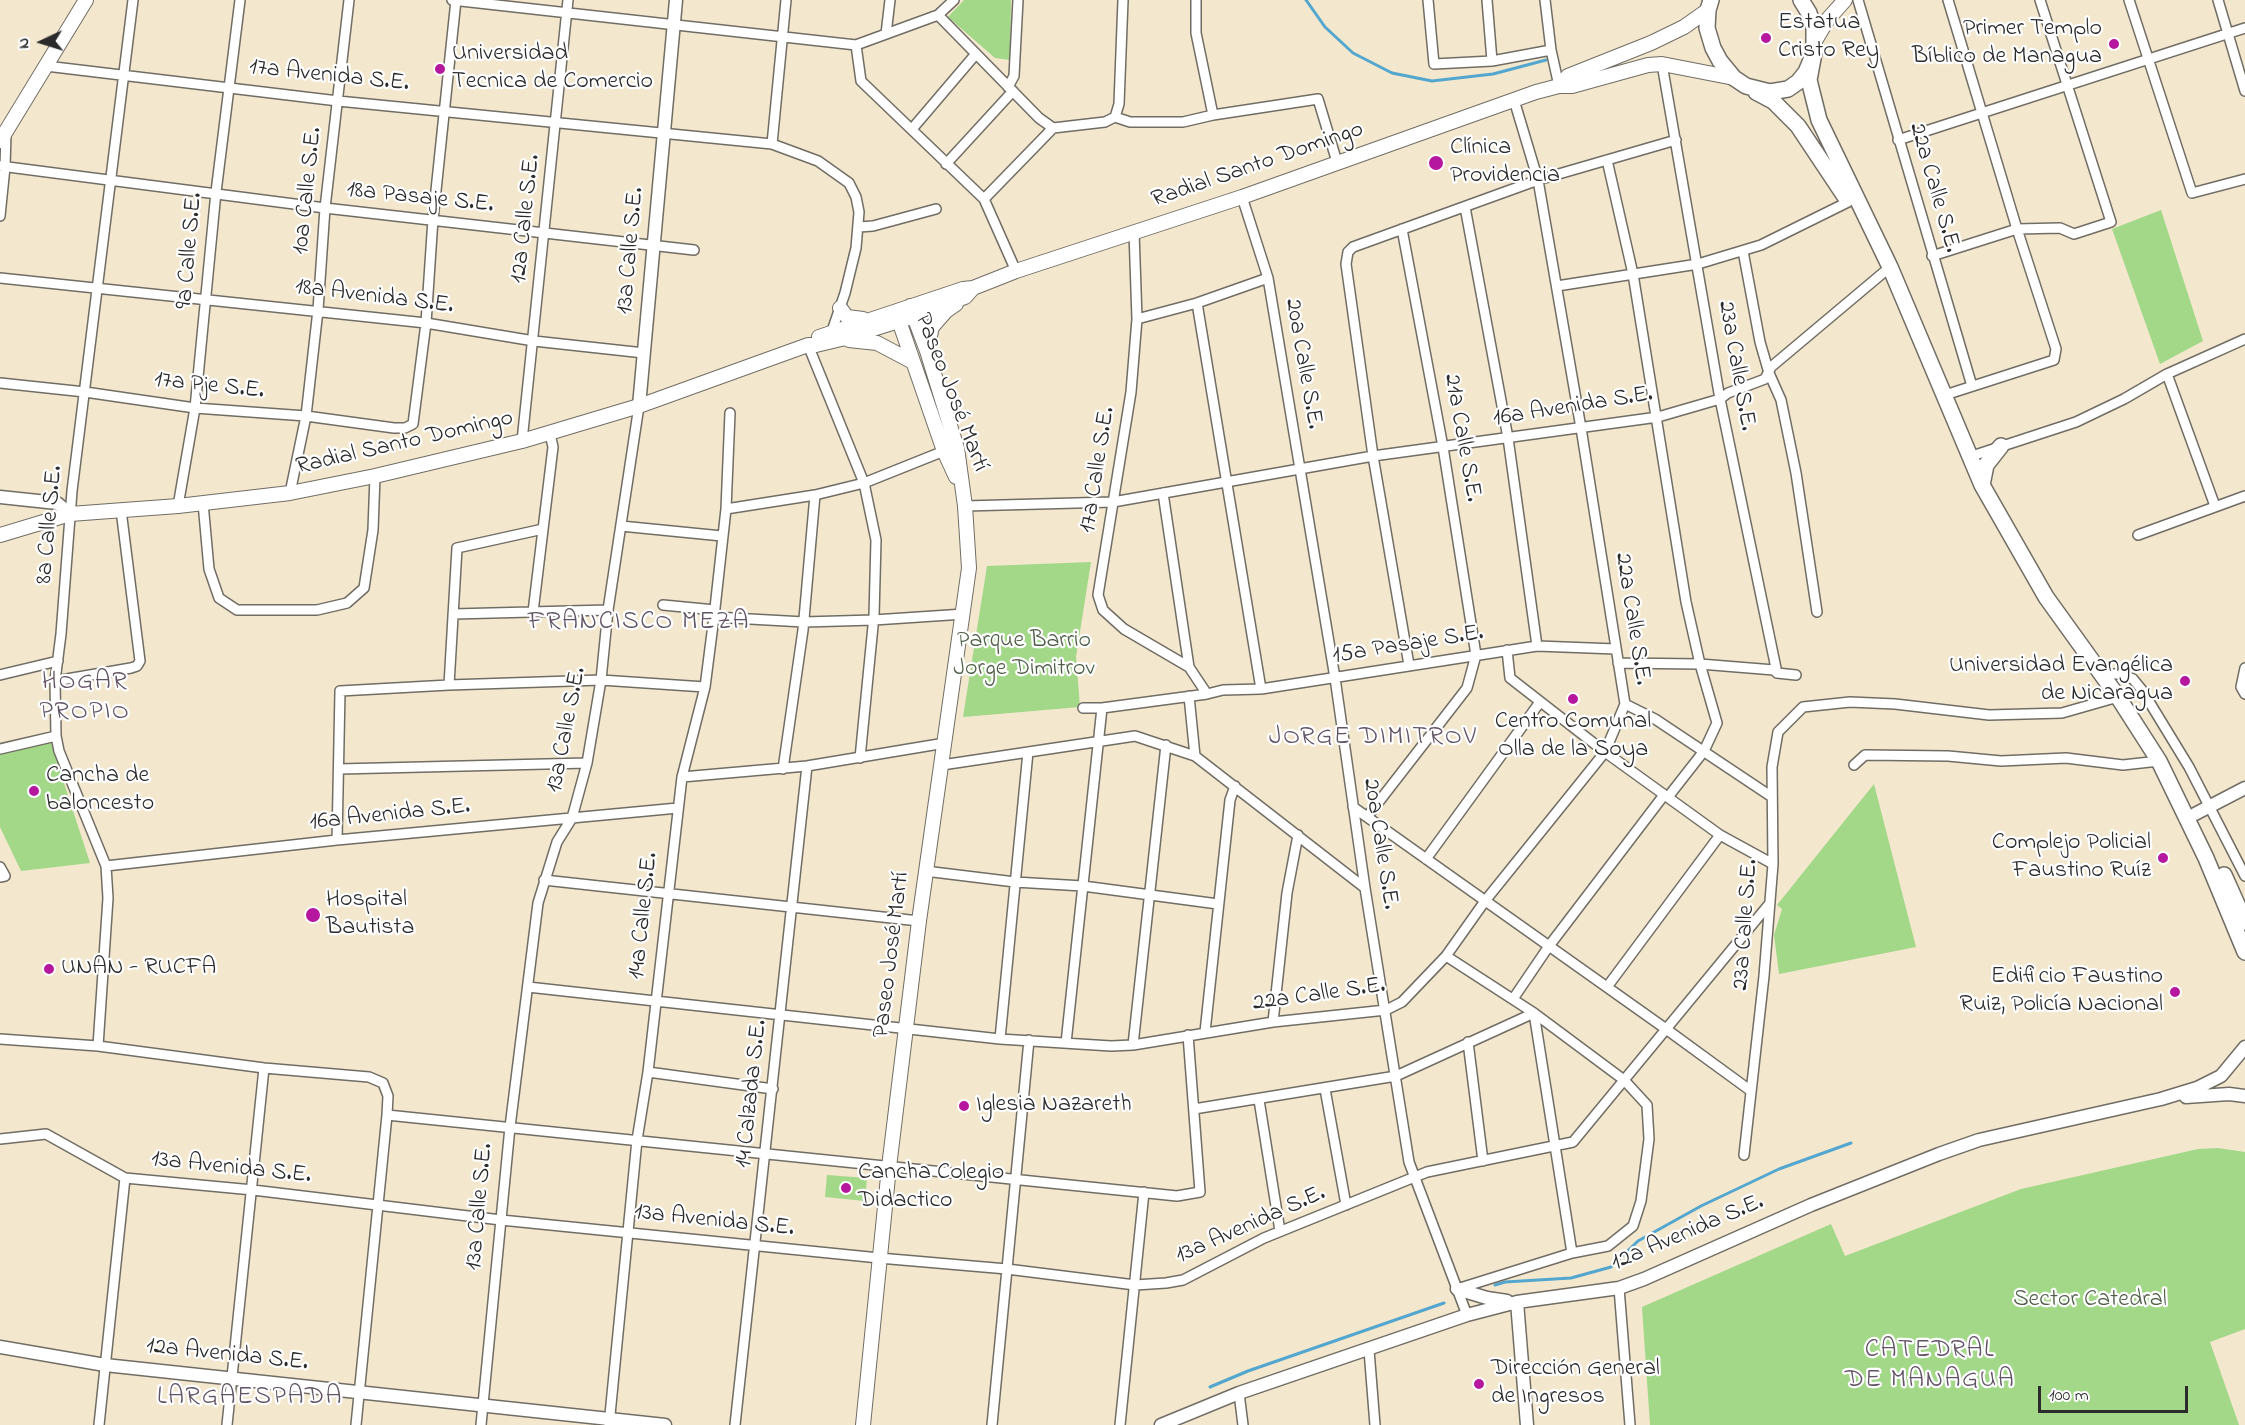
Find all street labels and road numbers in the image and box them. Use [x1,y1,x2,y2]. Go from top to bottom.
street label: 17a Avenida S.E. [248,54,410,100]
street label: Radial Santo Domingo [1148,116,1368,216]
street label: 22a Calle S.E. [1901,120,1965,256]
street label: 10a Calle S.E. [288,126,330,256]
street label: 12a Calle S.E. [506,153,548,285]
street label: 18a Pasaje S.E. [345,177,495,221]
street label: 13a Calle S.E. [612,186,652,316]
street label: 9a Calle S.E. [172,192,210,310]
street label: 18a Avenida S.E. [293,274,455,322]
street label: 20a Calle S.E. [1276,297,1328,431]
street label: 23a Calle S.E. [1709,299,1761,433]
street label: Paseo José Martí [907,310,993,476]
street label: 17a Pje S.E. [153,367,265,407]
street label: 21a Calle S.E. [1436,372,1486,504]
street label: 16a Avenida S.E. [1491,381,1655,435]
street label: Radial Santo Domingo [294,405,516,483]
street label: 17a Calle S.E. [1075,405,1123,535]
street label: 8a Calle S.E. [31,465,71,585]
street label: 22a Calle S.E. [1606,551,1656,687]
street label: 15a Pasaje S.E. [1331,620,1485,672]
street label: 13a Calle S.E. [542,665,594,795]
street label: 20a Calle S.E. [1354,777,1404,911]
street label: 16a Avenida S.E. [308,793,472,839]
street label: 14a Calle S.E. [624,851,666,981]
street label: 23a Calle S.E. [1728,858,1766,992]
street label: Paseo José Martí [869,870,917,1040]
street label: 22a Calle S.E. [1251,972,1387,1020]
street label: 14 Calzada S.E. [731,1018,775,1170]
street label: 13a Calle S.E. [461,1142,501,1272]
street label: 13a Avenida S.E. [150,1146,312,1192]
street label: 13a Avenida S.E. [1172,1180,1330,1272]
street label: 12a Avenida S.E. [1608,1189,1768,1279]
street label: 13a Avenida S.E. [633,1199,795,1245]
street label: 12a Avenida S.E. [145,1333,309,1379]

